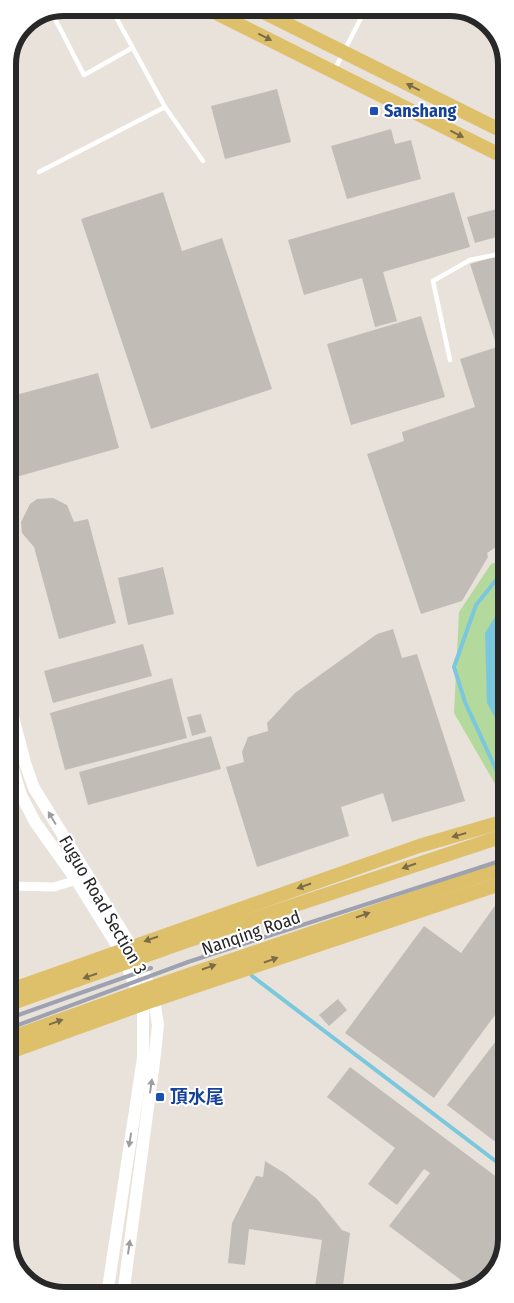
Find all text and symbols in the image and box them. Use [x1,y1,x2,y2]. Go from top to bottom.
one-way arrow [258,33,272,41]
one-way arrow [406,83,421,91]
place label: Sanshang [384,100,456,122]
marker: Sanshang [368,105,380,117]
one-way arrow [450,129,465,138]
one-way arrow [48,812,57,825]
one-way arrow [451,831,466,839]
street label: Fuguo Road Section 3 [54,832,152,978]
one-way arrow [401,862,416,870]
one-way arrow [297,883,312,890]
street label: Nanqing Road [199,906,303,960]
one-way arrow [355,911,370,918]
one-way arrow [143,935,158,943]
one-way arrow [264,956,279,963]
one-way arrow [202,963,217,971]
one-way arrow [82,972,97,980]
one-way arrow [49,1018,64,1026]
one-way arrow [147,1077,155,1093]
place label: 頂水尾 [170,1086,224,1108]
marker: 頂水尾 [154,1091,166,1103]
one-way arrow [126,1132,134,1148]
one-way arrow [125,1238,133,1254]

